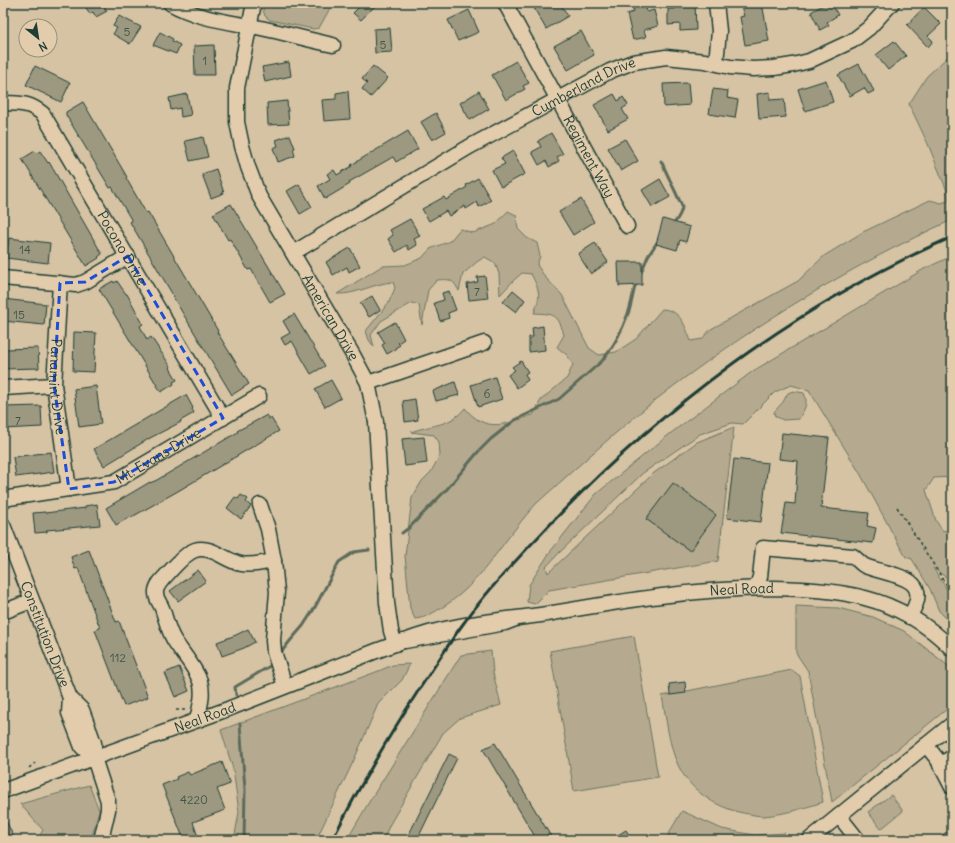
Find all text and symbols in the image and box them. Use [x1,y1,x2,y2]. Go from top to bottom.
north arrow [18,18,58,58]
house number: 5 [124,24,131,39]
house number: 5 [380,37,387,52]
text: N [36,39,50,55]
house number: 1 [203,53,207,68]
street label: Cumberland Drive [528,53,638,121]
street label: Regiment Way [559,112,619,201]
street label: Pocono Drive [93,207,151,288]
house number: 14 [19,242,31,257]
street label: American Drive [298,271,363,364]
house number: 7 [474,284,480,299]
house number: 15 [13,307,25,322]
street label: Panamint Drive [45,338,70,436]
house number: 6 [484,386,491,401]
house number: 7 [15,413,21,428]
street label: Mt. Evans Drive [112,424,204,488]
street label: Constitution Drive [17,578,74,690]
street label: Neal Road [709,579,774,600]
house number: 112 [110,650,126,665]
street label: Neal Road [172,698,238,737]
house number: 4220 [180,792,208,807]

